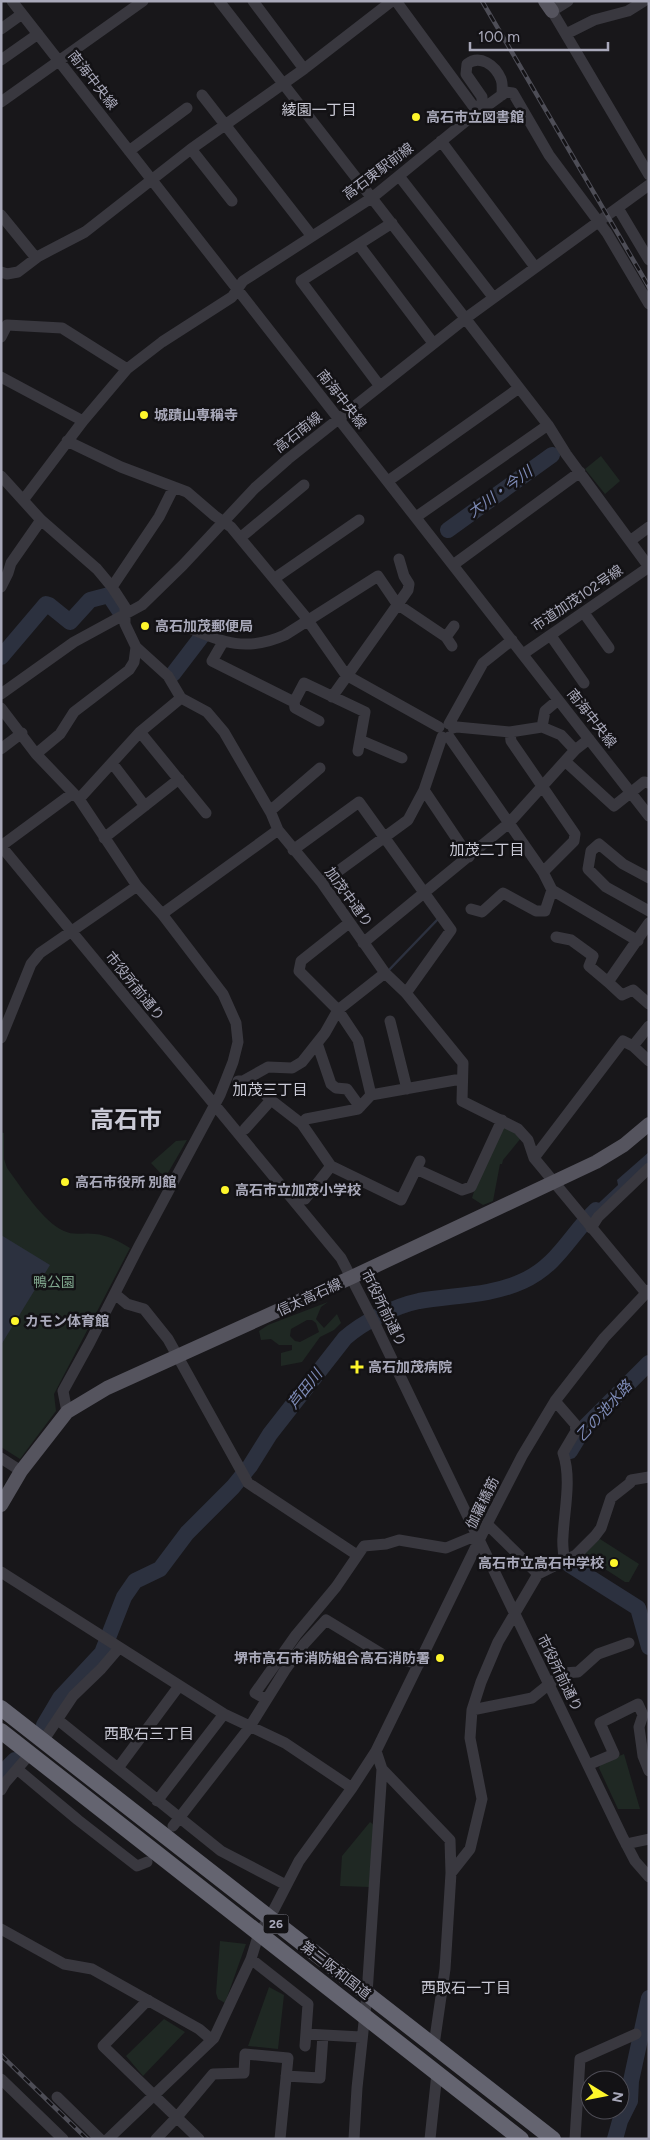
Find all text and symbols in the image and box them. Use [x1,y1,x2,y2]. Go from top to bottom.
scale bar [470,20,608,52]
text: 100 m [478,28,520,46]
street label: 南海中央線 [64,47,121,113]
district label: 綾園一丁目 [281,101,357,119]
place label: 高石市立図書館 [426,109,524,126]
marker: 高石市立図書館 [410,111,422,123]
street label: 高石東駅前線 [340,139,417,203]
street label: 南海中央線 [313,366,370,432]
place label: 城蹟山専稱寺 [154,407,238,424]
street label: 高石南線 [271,408,326,456]
marker: 城蹟山専稱寺 [138,409,150,421]
water label: 大川・今川 [464,462,537,521]
street label: 市道加茂102号線 [528,562,626,635]
place label: 高石加茂郵便局 [155,618,253,635]
marker: 高石加茂郵便局 [139,620,151,632]
street label: 南海中央線 [563,685,620,751]
district label: 加茂二丁目 [449,841,525,859]
street label: 加茂中通り [321,864,376,931]
street label: 市役所前通り [102,948,168,1024]
district label: 加茂三丁目 [232,1081,308,1099]
district label: 高石市 [90,1105,162,1134]
place label: 高石市役所 別館 [75,1174,176,1191]
marker: 高石市役所 別館 [59,1176,71,1188]
place label: 高石市立加茂小学校 [235,1182,361,1199]
marker: 高石市立加茂小学校 [219,1184,231,1196]
street label: 市役所前通り [357,1267,410,1350]
park label: 鴨公園 [33,1274,75,1291]
street label: 信太高石線 [274,1275,345,1320]
place label: カモン体育館 [25,1313,109,1330]
marker: カモン体育館 [9,1315,21,1327]
place label: 高石加茂病院 [368,1359,452,1376]
marker: 高石加茂病院 [350,1360,364,1374]
water label: 芦田川 [284,1364,327,1412]
water label: 乙の池水路 [572,1376,637,1445]
street label: 伽羅橋筋 [463,1474,502,1532]
place label: 高石市立高石中学校 [478,1555,604,1572]
marker: 高石市立高石中学校 [608,1557,620,1569]
street label: 市役所前通り [533,1632,586,1715]
place label: 堺市高石市消防組合高石消防署 [234,1650,430,1667]
marker: 堺市高石市消防組合高石消防署 [434,1652,446,1664]
district label: 西取石三丁目 [104,1725,194,1743]
road number: 26 [264,1915,288,1934]
street label: 第二阪和国道 [297,1938,374,2003]
district label: 西取石一丁目 [421,1979,511,1997]
north arrow [580,2070,630,2120]
text: N [608,2090,627,2104]

